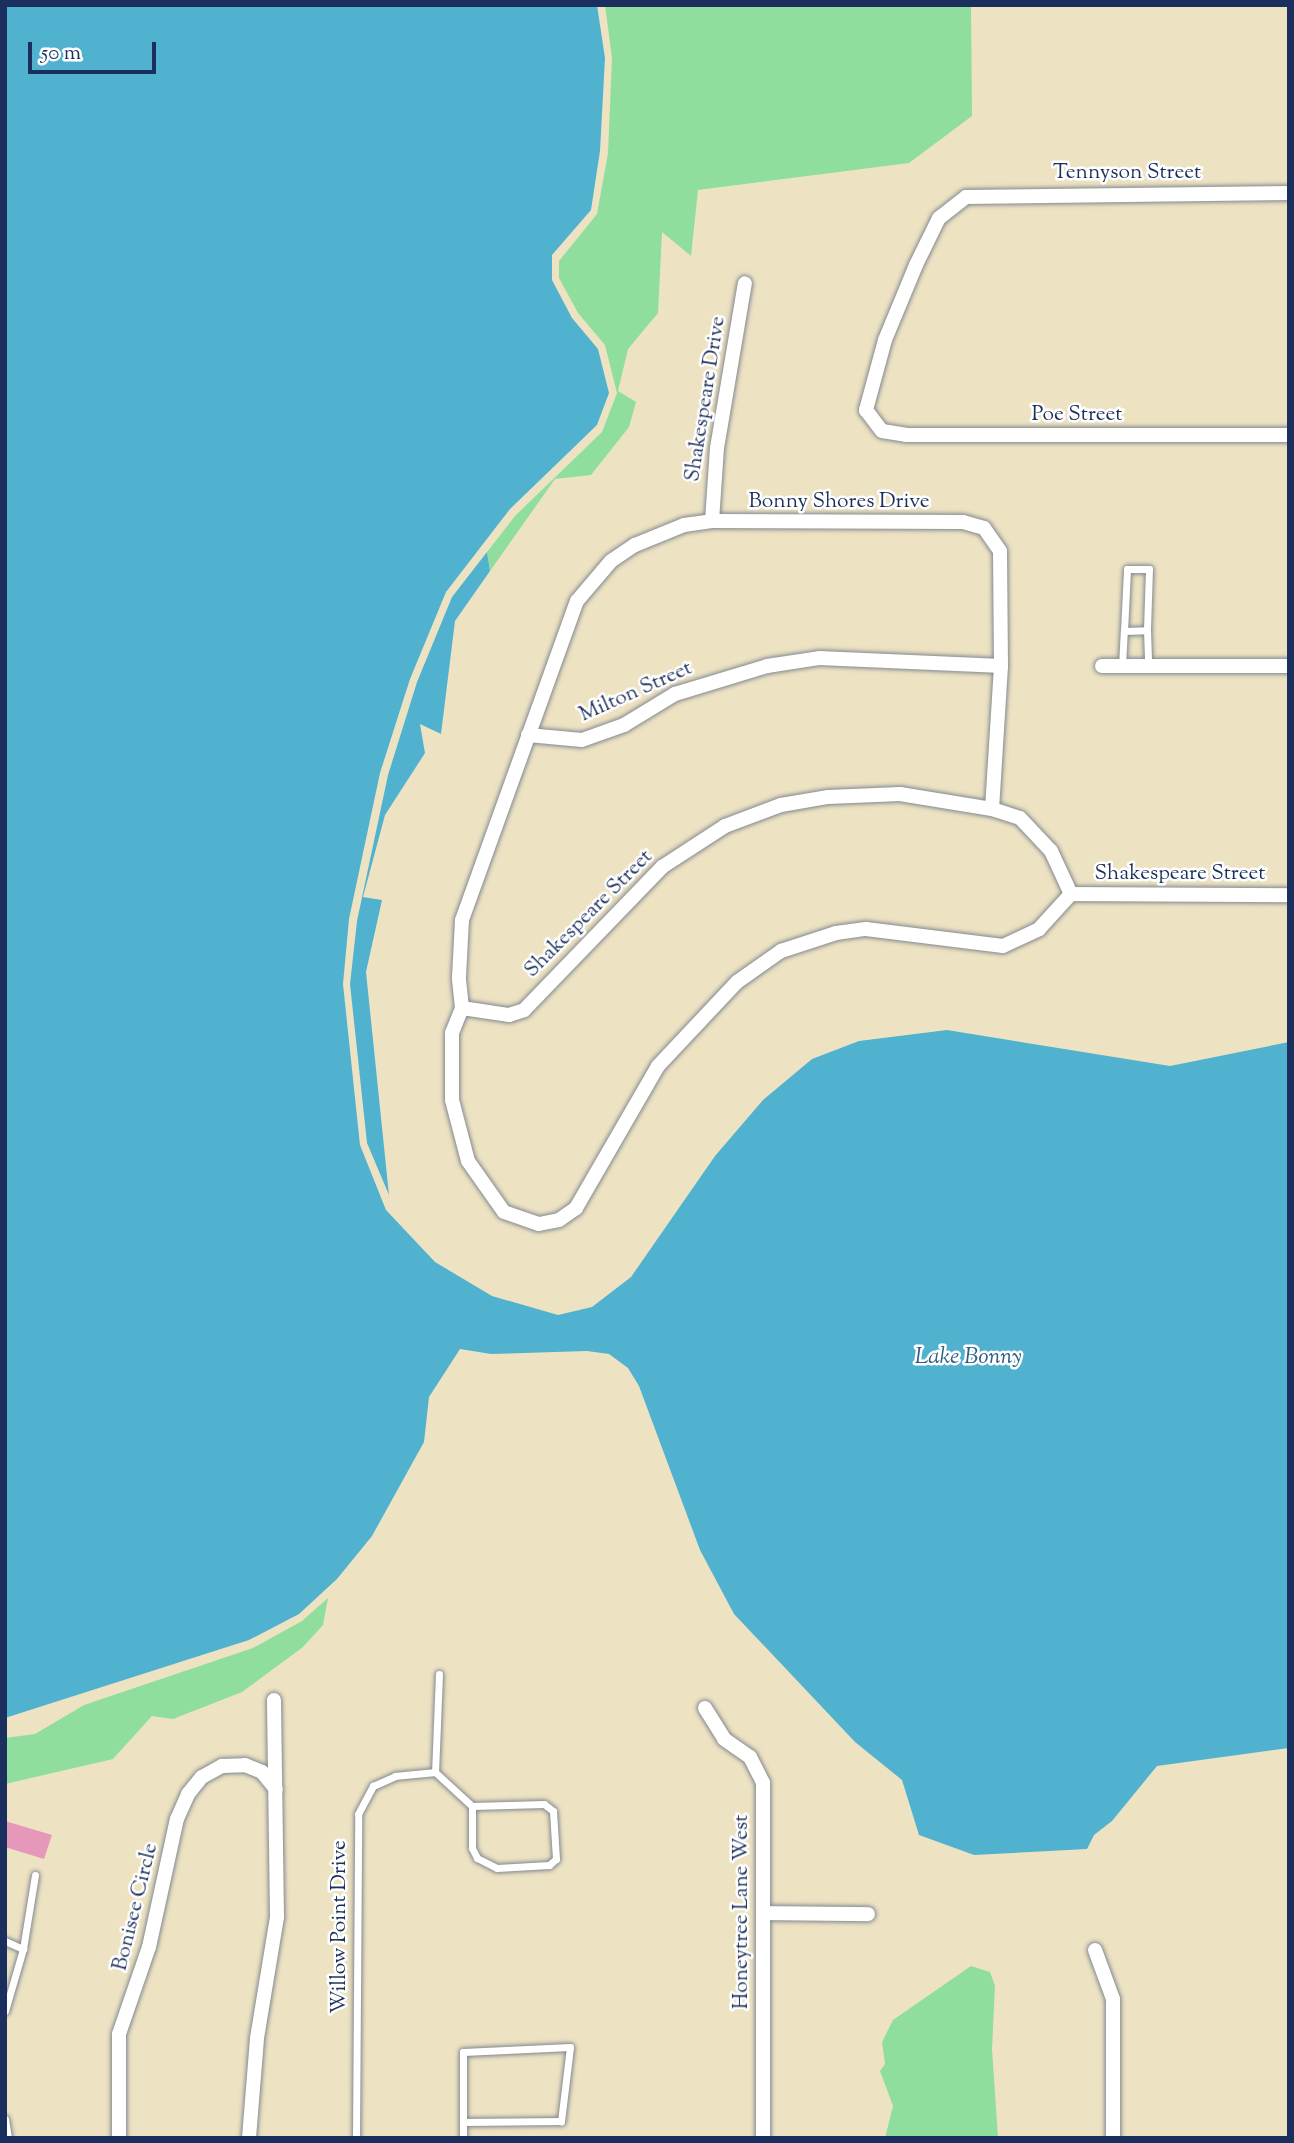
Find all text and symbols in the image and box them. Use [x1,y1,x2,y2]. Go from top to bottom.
scale bar [32,28,159,72]
text: 50 m [41,39,81,69]
street label: Tennyson Street [1053,160,1201,186]
street label: Shakespeare Drive [680,315,732,483]
street label: Poe Street [1032,402,1122,428]
street label: Bonny Shores Drive [749,489,929,515]
street label: Milton Street [576,656,696,728]
street label: Shakespeare Street [520,845,658,983]
street label: Shakespeare Street [1095,861,1265,887]
water label: Lake Bonny [914,1344,1022,1372]
street label: Honeytree Lane West [729,1815,755,2009]
street label: Willow Point Drive [327,1840,353,2014]
street label: Bonisee Circle [108,1841,164,1973]

